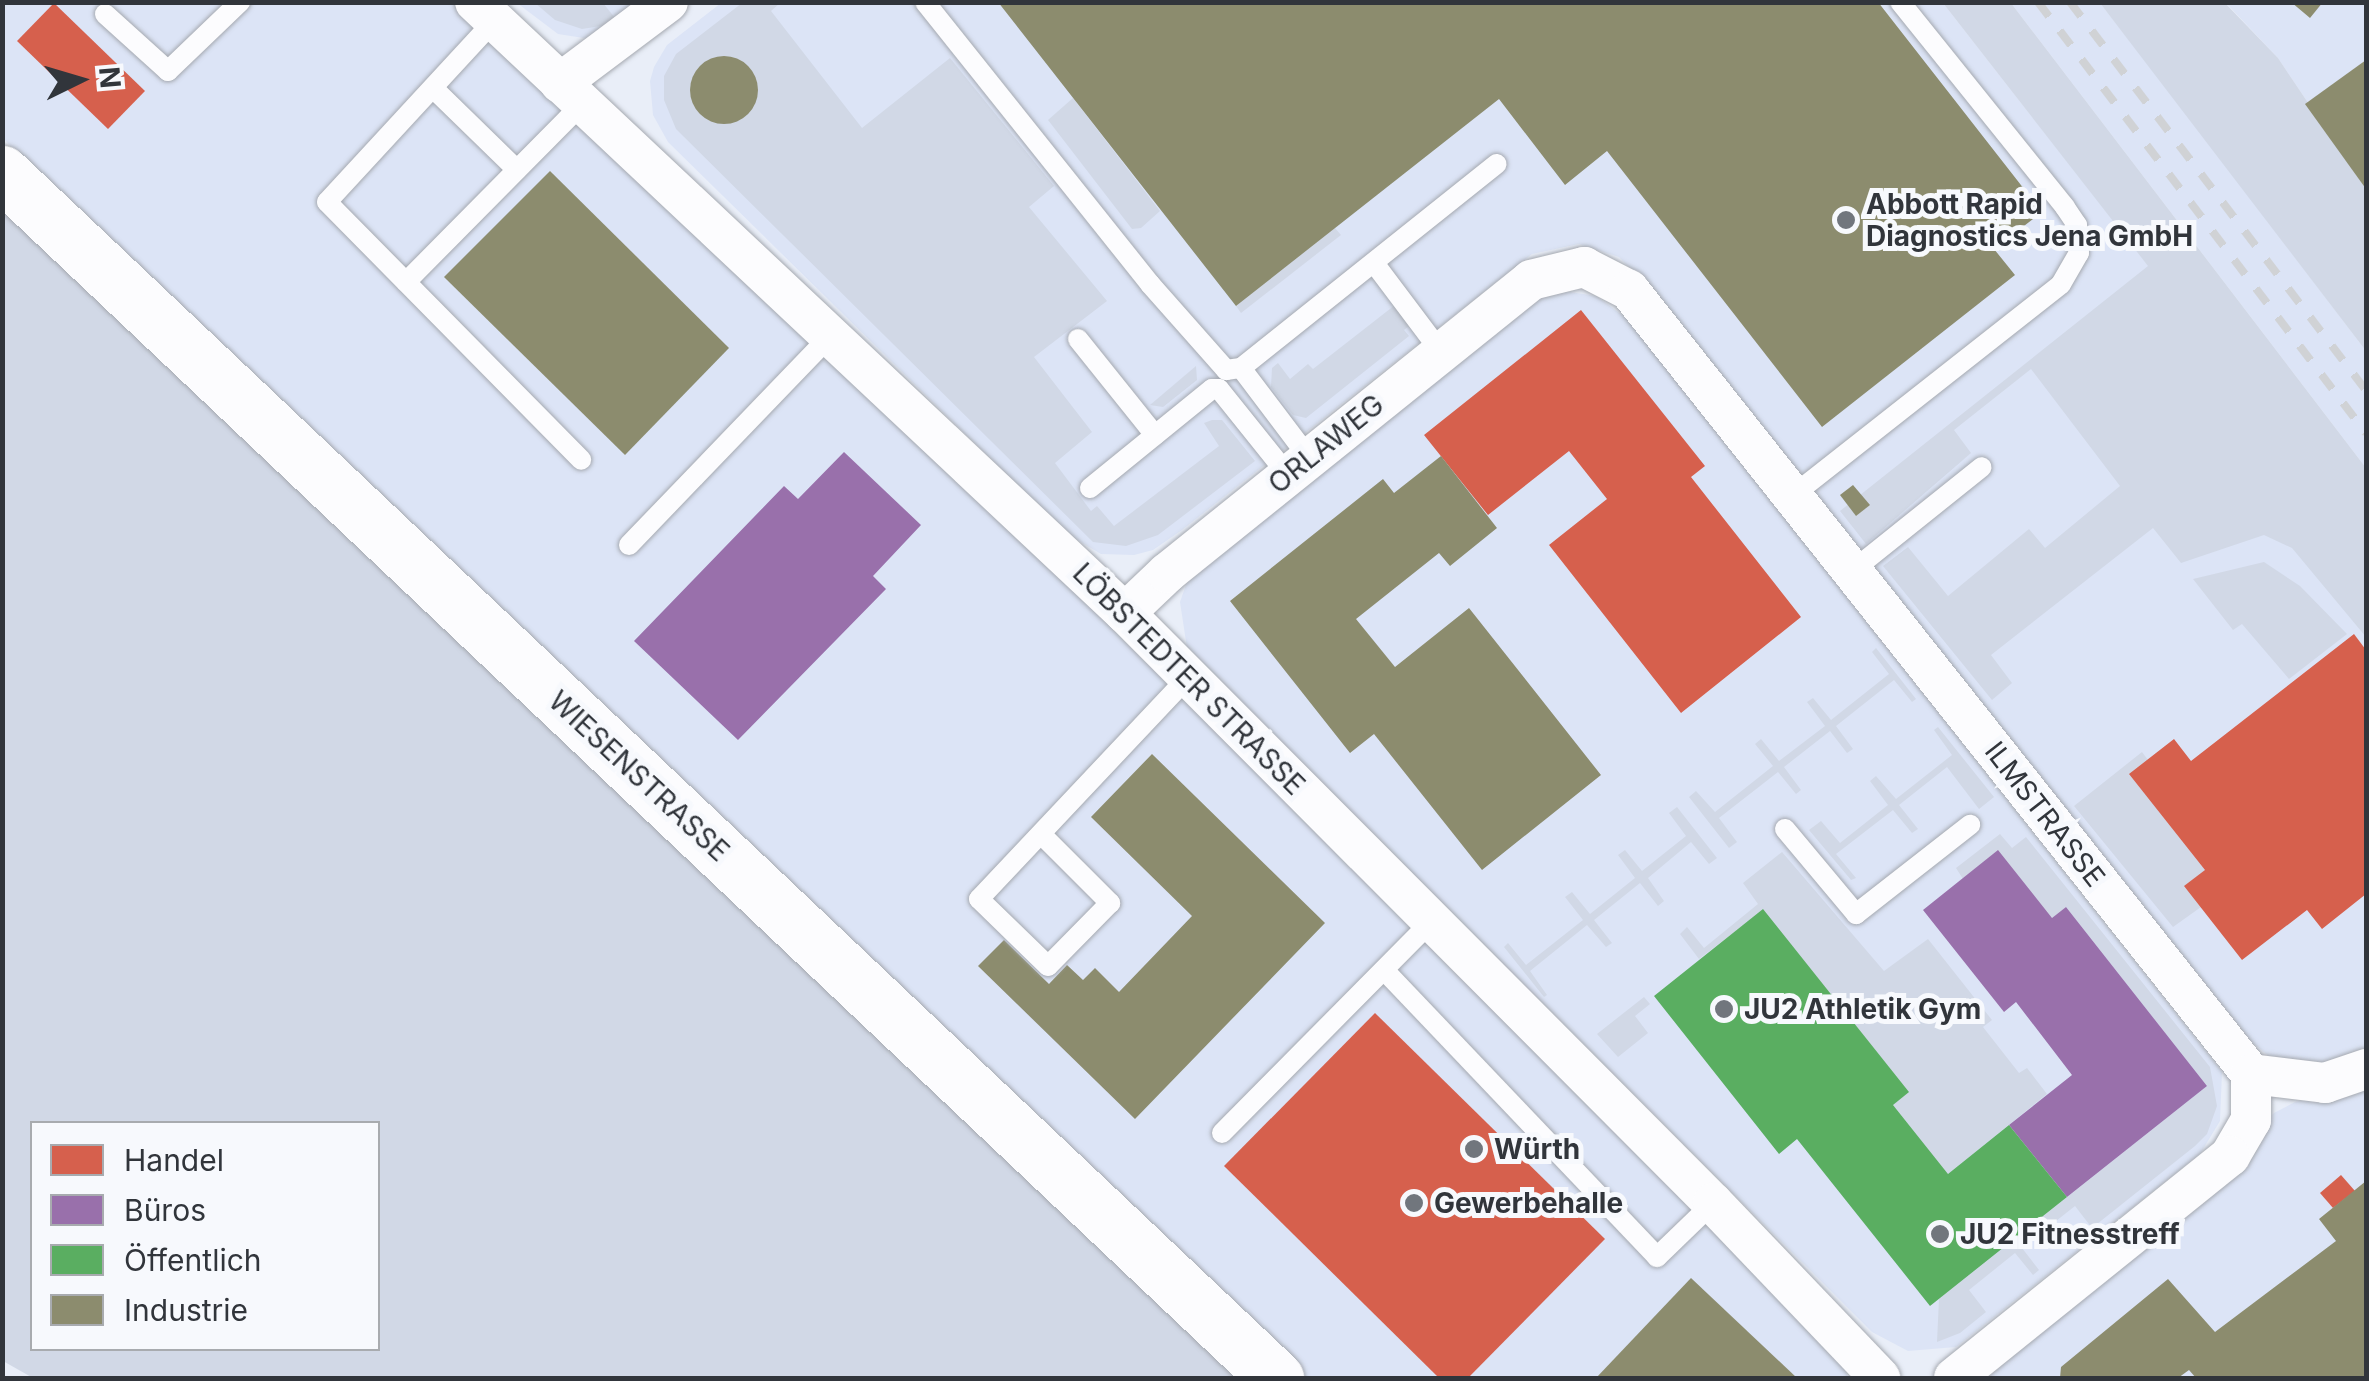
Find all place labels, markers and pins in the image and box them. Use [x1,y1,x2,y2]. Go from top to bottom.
place label: Abbott Rapid Diagnostics Jena GmbH [1866,187,2193,253]
marker: Abbott Rapid Diagnostics Jena GmbH [1835,209,1857,231]
place label: JU2 Athletik Gym [1744,992,1981,1026]
marker: JU2 Athletik Gym [1713,998,1735,1020]
place label: Würth [1494,1132,1580,1166]
marker: Würth [1463,1138,1485,1160]
place label: Gewerbehalle [1434,1186,1623,1220]
marker: Gewerbehalle [1403,1192,1425,1214]
place label: JU2 Fitnesstreff [1960,1217,2180,1251]
marker: JU2 Fitnesstreff [1929,1223,1951,1245]

